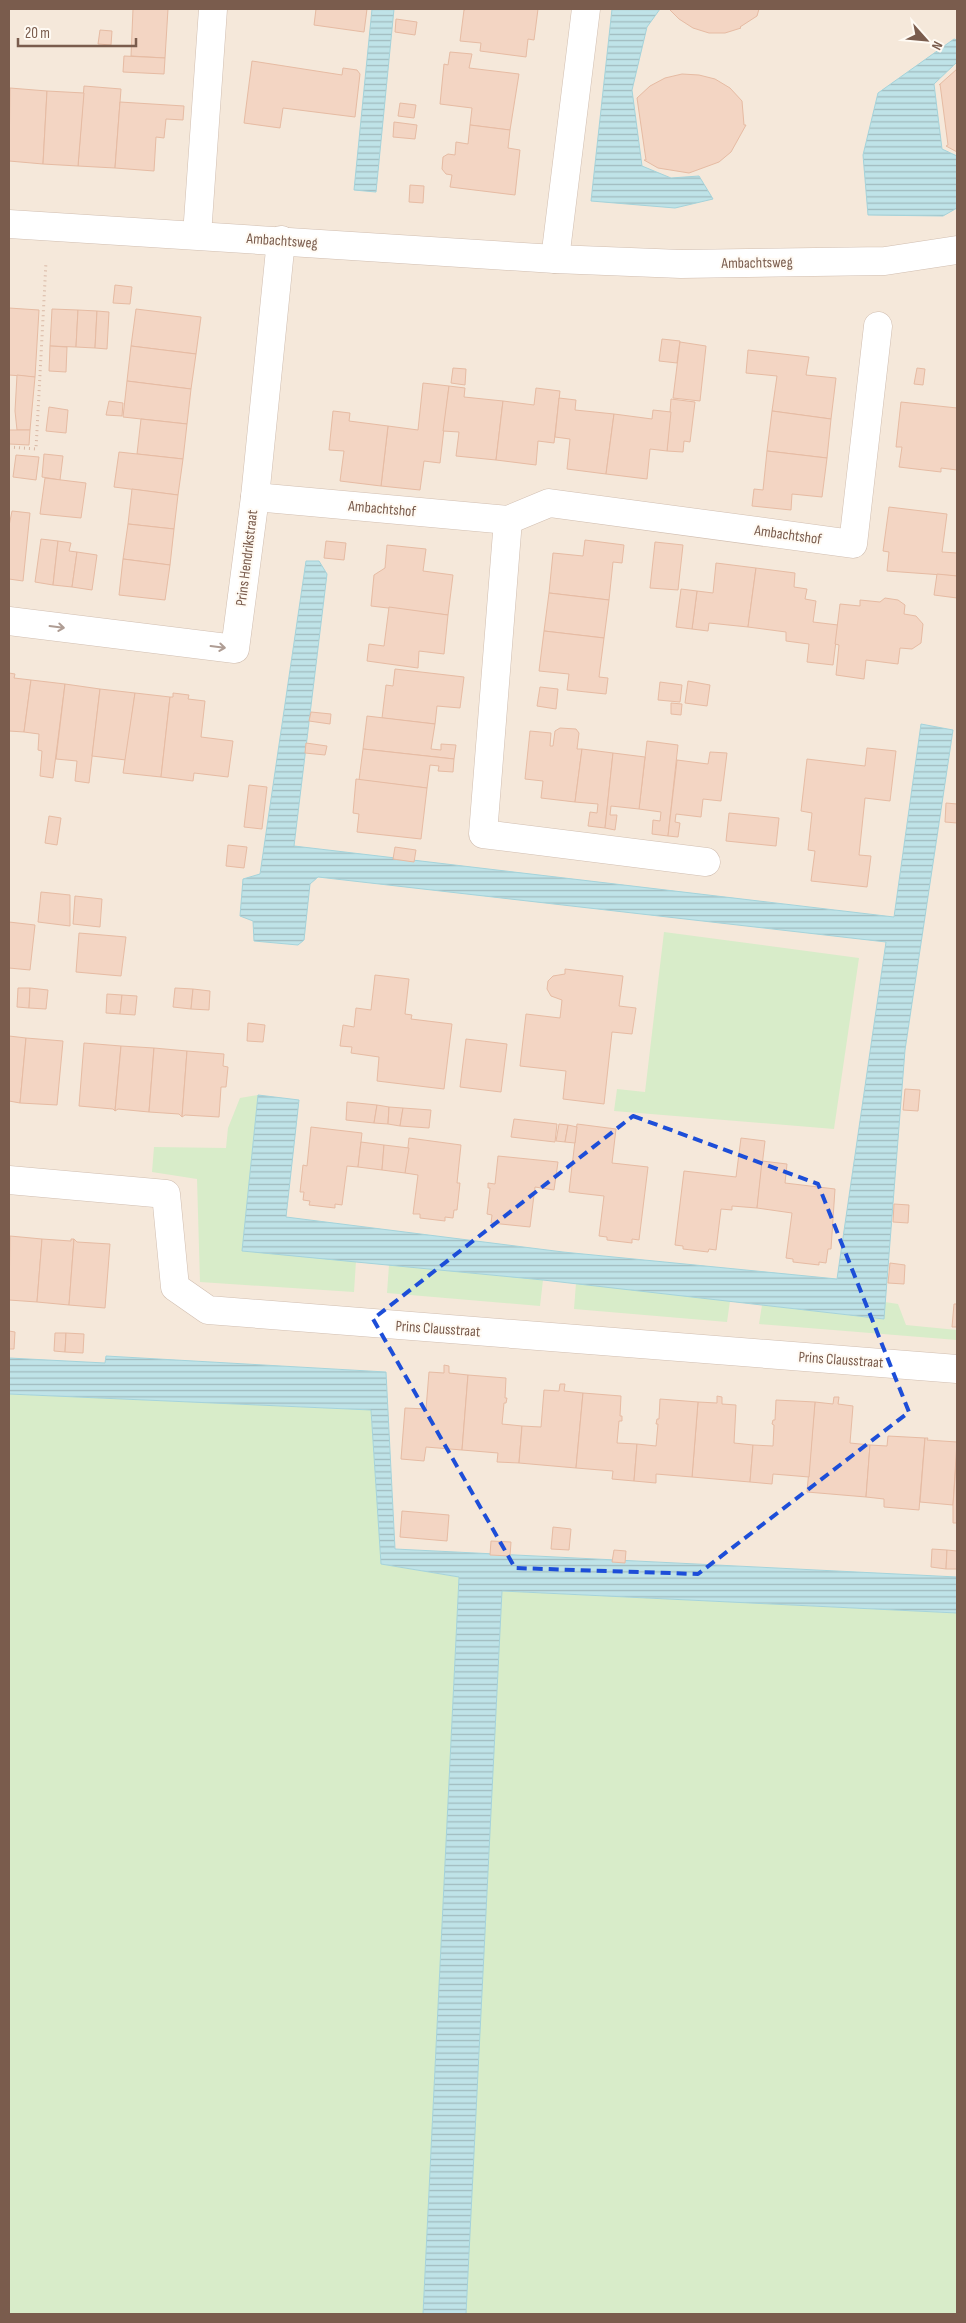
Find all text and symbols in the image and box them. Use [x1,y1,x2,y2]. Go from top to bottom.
scale bar [18,15,135,47]
north arrow [901,15,951,65]
text: 20 m [25,24,50,43]
text: N [928,38,946,53]
street label: Ambachtsweg [245,229,318,253]
street label: Ambachtsweg [720,253,793,273]
street label: Ambachtshof [346,497,417,521]
street label: Prins Hendrikstraat [232,508,262,607]
street label: Ambachtshof [752,521,823,549]
one-way arrow [49,622,65,632]
one-way arrow [210,642,226,652]
street label: Prins Clausstraat [395,1317,482,1341]
street label: Prins Clausstraat [798,1348,885,1372]

